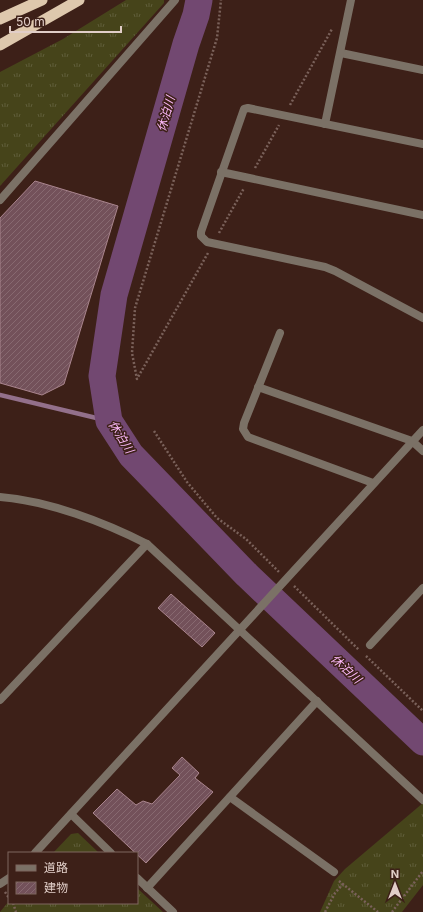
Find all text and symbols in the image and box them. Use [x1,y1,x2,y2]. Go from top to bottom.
scale bar [10,8,121,34]
text: 50 m [16,14,45,29]
water label: 休泊川 [153,93,178,133]
water label: 休泊川 [106,417,138,458]
water label: 休泊川 [328,651,366,688]
legend [8,852,138,904]
text: 道路 [44,860,68,875]
north arrow [375,864,415,904]
text: N [391,867,399,881]
text: 建物 [44,880,68,895]

